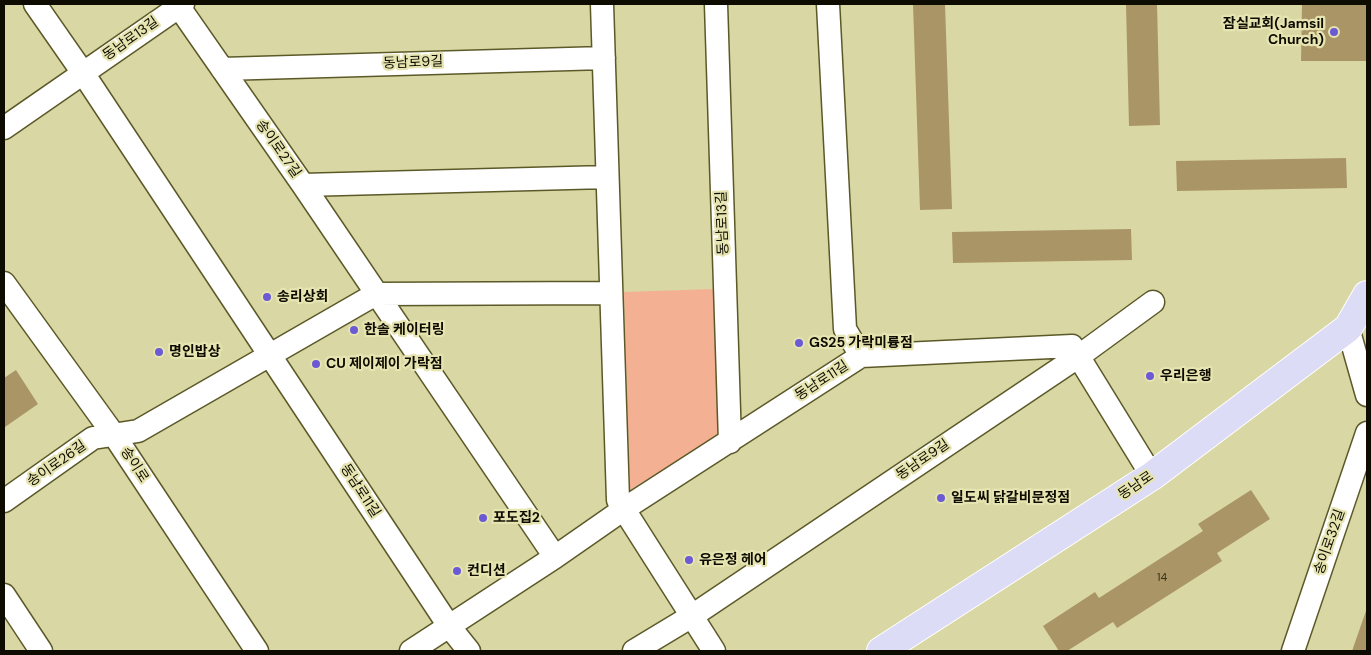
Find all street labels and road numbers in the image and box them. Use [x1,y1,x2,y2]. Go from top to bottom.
street label: 동남로13길 [100,14,162,64]
street label: 동남로9길 [383,54,443,72]
street label: 송이로27길 [252,117,304,181]
street label: 동남로13길 [713,191,733,255]
street label: 동남로11길 [792,358,852,404]
street label: 동남로9길 [893,436,953,484]
street label: 송이로26길 [24,438,90,490]
street label: 송이로 [116,444,152,486]
street label: 동남로11길 [337,461,383,521]
street label: 동남로 [1115,468,1157,504]
street label: 송이로32길 [1311,507,1349,577]

